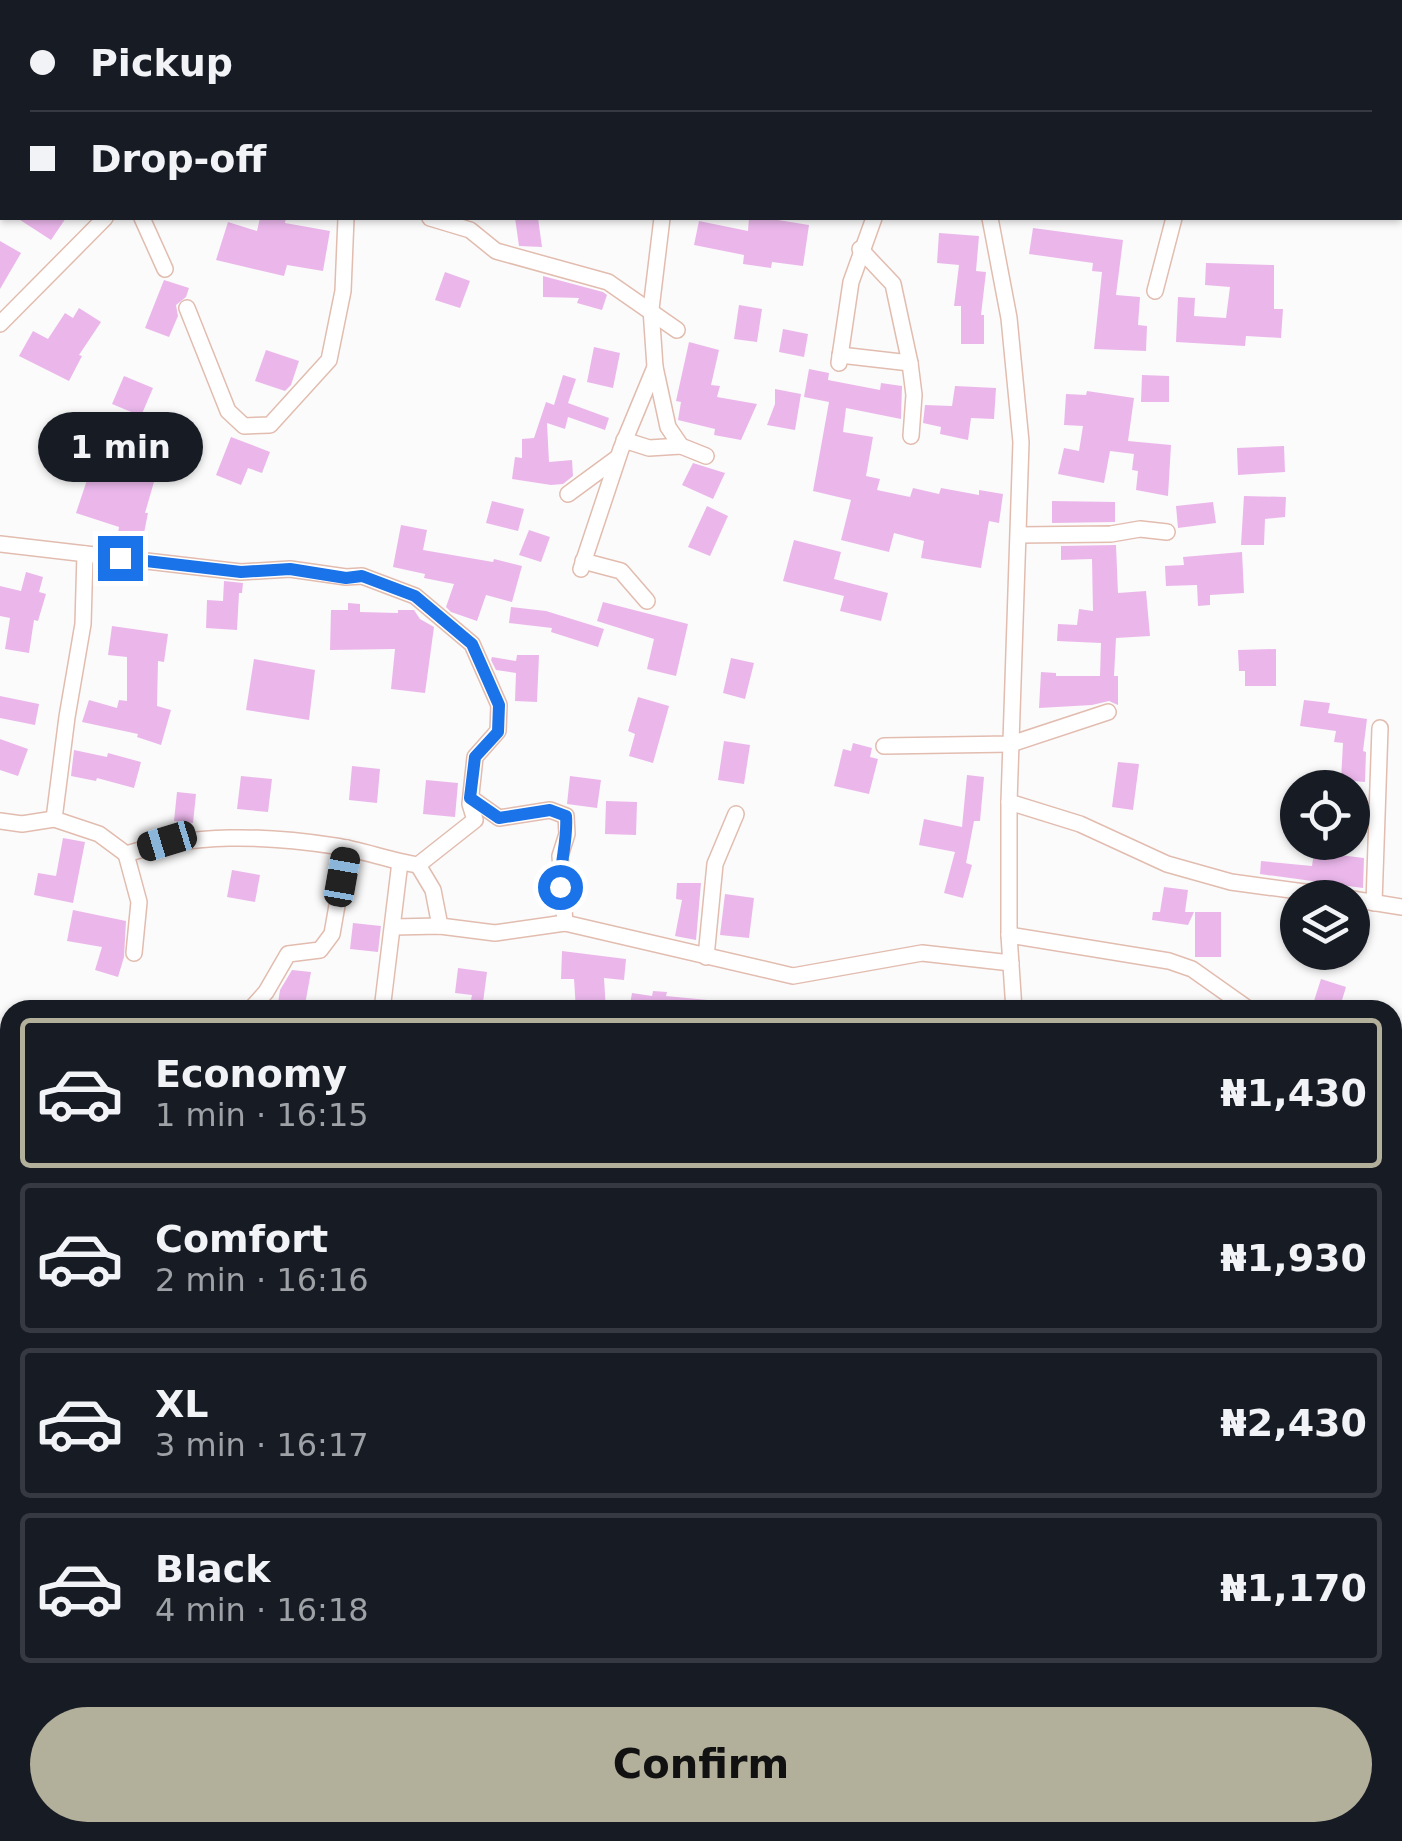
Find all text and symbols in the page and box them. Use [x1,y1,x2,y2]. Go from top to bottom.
text: Pickup [90,41,233,85]
text: Drop-off [90,137,266,181]
callout: 1 min [38,413,202,483]
text: 1 min [70,428,171,466]
route end [98,536,143,581]
map controls [1280,770,1370,970]
button: locate [1280,770,1370,860]
car [134,818,200,864]
car [322,845,362,909]
route start [538,865,583,910]
button: layers [1280,880,1370,970]
icon: car [35,1048,125,1138]
text: Economy [155,1052,347,1096]
text: ₦1,430 [1220,1071,1367,1115]
text: 1 min · 16:15 [155,1096,369,1134]
icon: car [35,1213,125,1303]
text: Comfort [155,1217,328,1261]
text: ₦1,930 [1220,1236,1367,1280]
text: 2 min · 16:16 [155,1261,369,1299]
icon: car [35,1378,125,1468]
text: XL [155,1382,209,1426]
text: ₦2,430 [1220,1401,1367,1445]
text: 3 min · 16:17 [155,1426,369,1464]
icon: car [35,1543,125,1633]
text: Black [155,1547,270,1591]
text: ₦1,170 [1220,1566,1367,1610]
text: 4 min · 16:18 [155,1591,369,1629]
button: Confirm [30,1707,1372,1822]

